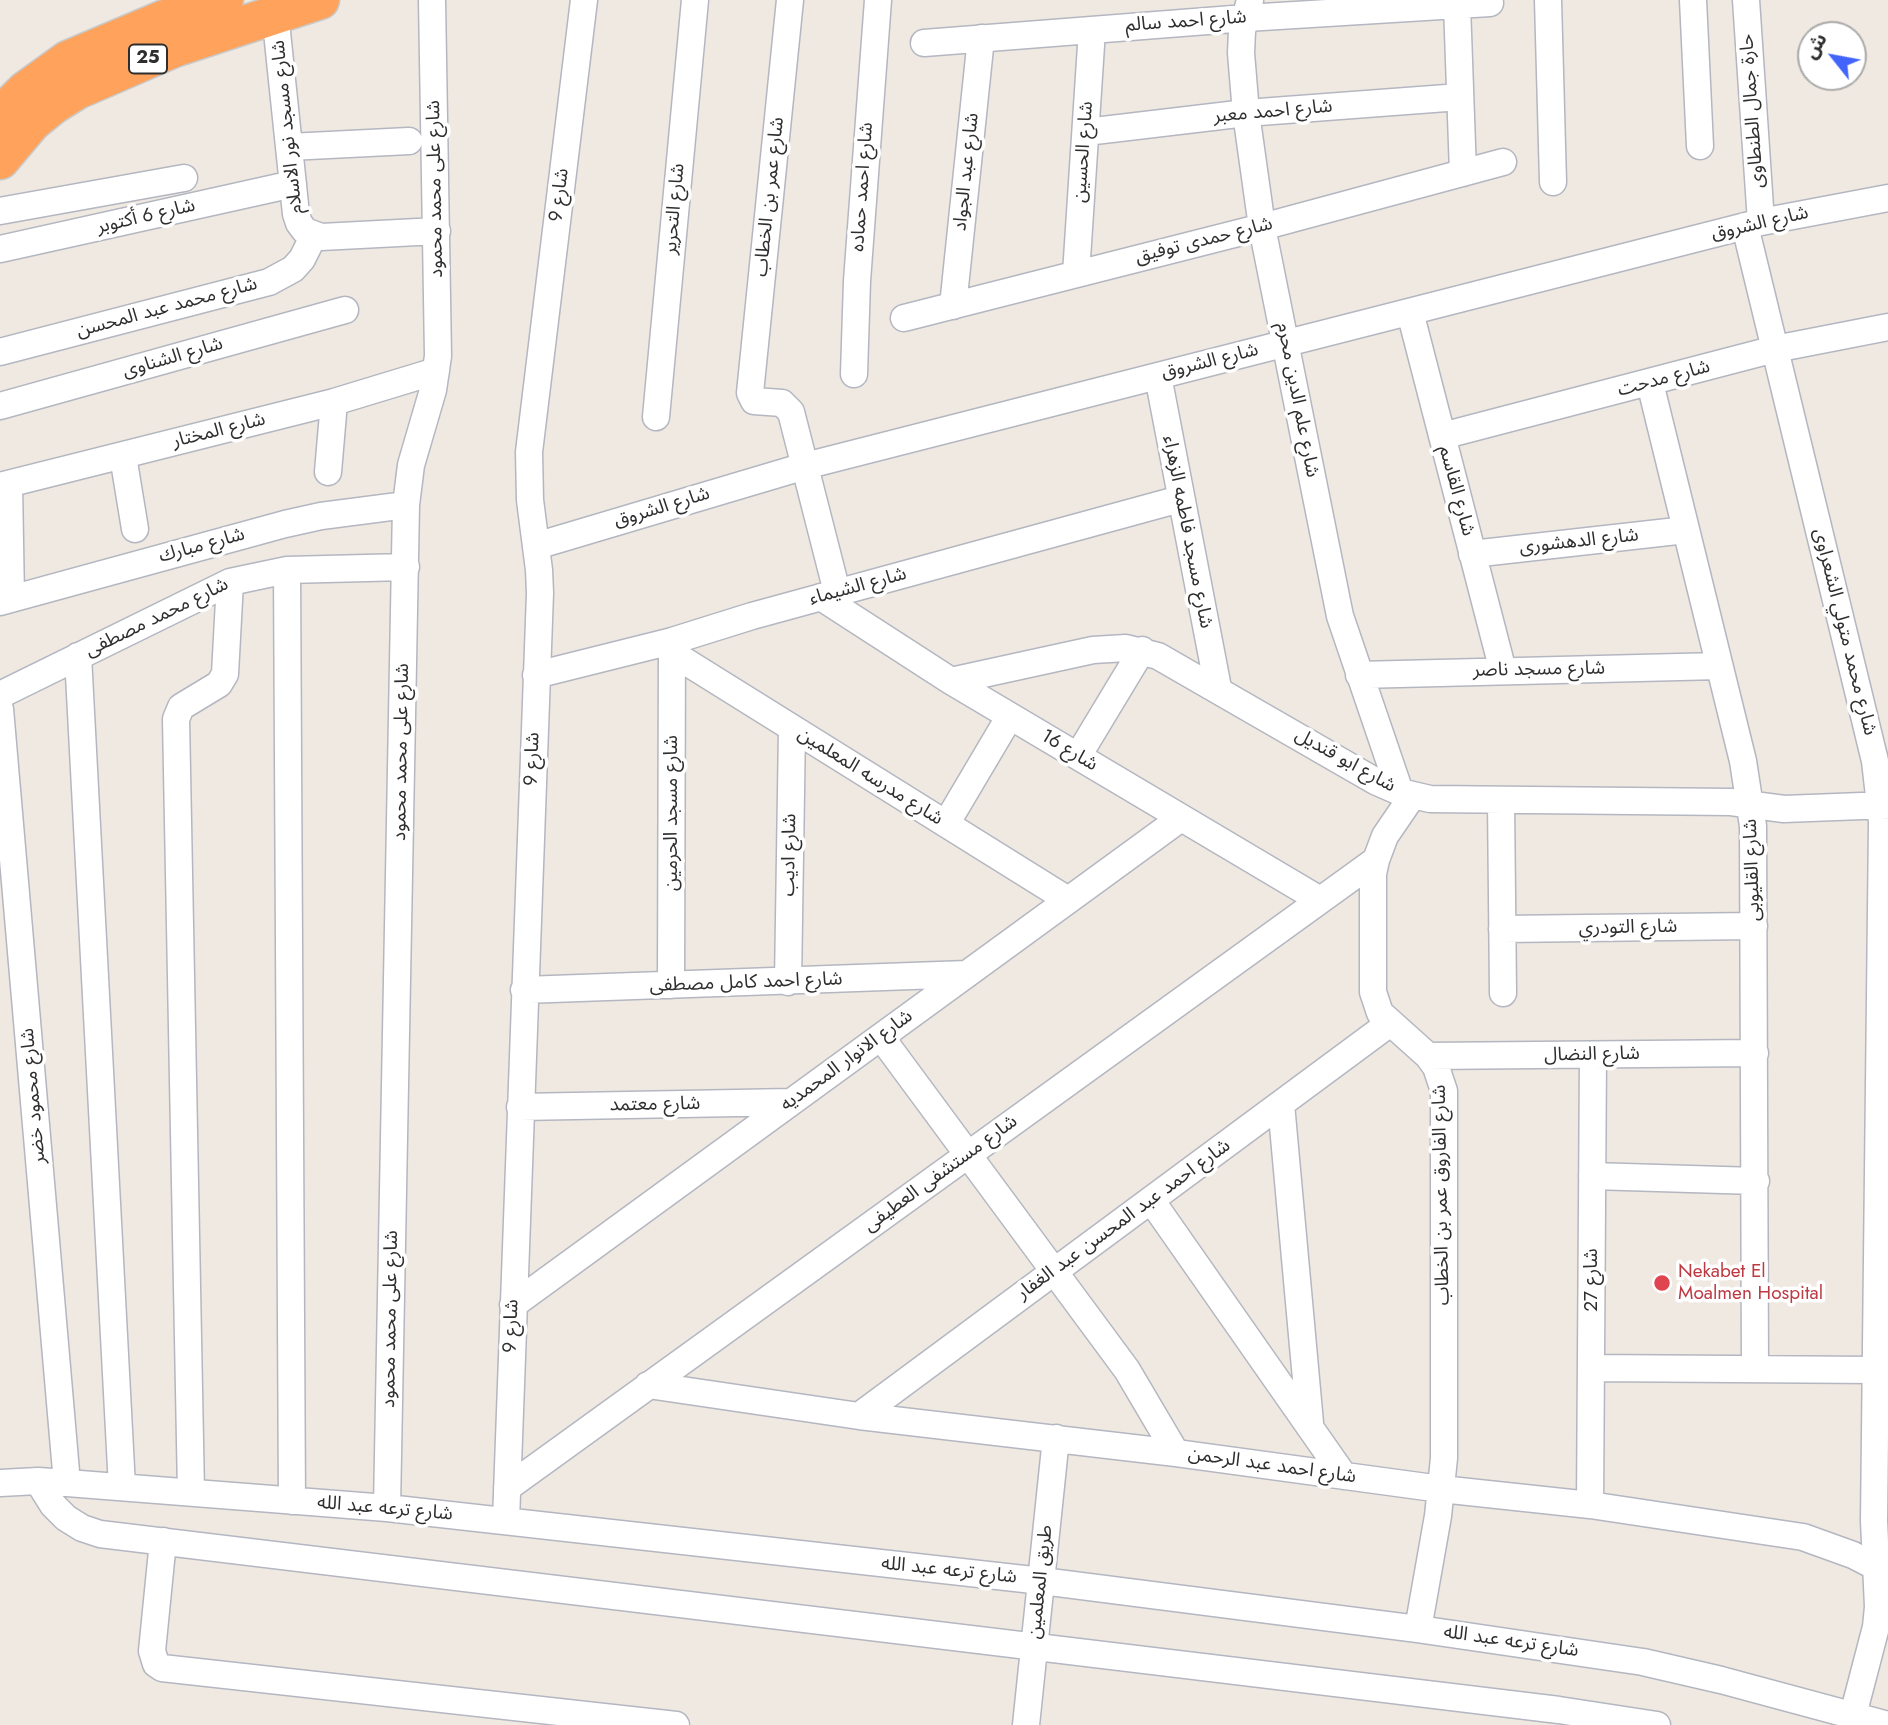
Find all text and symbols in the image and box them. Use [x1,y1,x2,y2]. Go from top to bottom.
street label: شارع احمد سالم [1125,6,1247,38]
north arrow [1797,21,1867,91]
text: ش [1797,28,1834,64]
street label: حارة جمال الطنطاوى [1736,33,1770,189]
street label: شارع مسجد نور الاسلام [268,39,308,215]
road number: 25 [129,44,167,74]
street label: شارع احمد معبر [1213,95,1333,129]
street label: شارع على محمد محمود [423,100,449,278]
street label: شارع الحسين [1069,101,1099,203]
street label: شارع عبد الجواد [949,112,985,232]
street label: شارع عمر بن الخطاب [750,116,790,278]
street label: شارع احمد حماده [847,122,879,252]
street label: شارع التحرير [660,162,690,256]
street label: شارع 9 [545,167,575,223]
street label: شارع 6 أكتوبر [95,195,197,239]
street label: شارع الشروق [1709,202,1811,246]
street label: شارع حمدى توفيق [1133,213,1275,269]
street label: شارع محمد عبد المحسن [74,273,260,343]
street label: شارع علم الدين محرم [1271,321,1323,479]
street label: شارع الشناوى [120,333,226,383]
street label: شارع الشروق [1159,339,1261,385]
street label: شارع مدحت [1615,356,1713,402]
street label: شارع المختار [170,408,268,454]
street label: شارع مسجد فاطمه الزهراء [1157,434,1217,630]
street label: شارع القاسم [1433,443,1479,539]
street label: شارع الشروق [611,483,713,533]
street label: شارع مبارك [157,524,247,568]
street label: شارع الدهشورى [1518,524,1640,560]
street label: شارع محمد متولي الشعراوى [1807,526,1881,738]
street label: شارع الشيماء [807,563,909,611]
street label: شارع محمد مصطفى [82,573,232,663]
street label: شارع مسجد ناصر [1473,657,1605,683]
street label: شارع على محمد محمود [389,663,415,841]
street label: شارع مدرسه المعلمين [793,723,947,831]
street label: شارع ابو قنديل [1291,724,1399,798]
street label: شارع 16 [1036,725,1102,777]
street label: شارع 9 [521,732,545,786]
street label: شارع مسجد الحرمين [661,735,683,891]
street label: شارع اديب [778,813,802,897]
street label: شارع القليوبى [1740,818,1766,922]
street label: شارع التودري [1578,916,1678,940]
street label: شارع احمد كامل مصطفى [649,968,843,998]
street label: شارع الانوار المحمديه [776,1005,918,1117]
street label: شارع محمود خضر [17,1027,51,1165]
street label: شارع النضال [1544,1043,1640,1067]
street label: شارع الفاروق عمر بن الخطاب [1429,1084,1455,1306]
street label: شارع معتمد [609,1093,701,1117]
street label: شارع مستشفى العطيفى [860,1111,1022,1237]
street label: شارع احمد عبد المحسن عبد الغفار [1013,1135,1235,1305]
street label: شارع على محمد محمود [378,1230,404,1408]
street label: شارع 27 [1581,1248,1603,1312]
place label: Nekabet El Moalmen Hospital [1678,1261,1823,1305]
marker: Nekabet El Moalmen Hospital [1652,1273,1672,1293]
street label: شارع 9 [500,1299,524,1353]
street label: شارع احمد عبد الرحمن [1187,1443,1357,1489]
street label: شارع ترعه عبد الله [316,1492,454,1526]
street label: طريق المعلمين [1024,1524,1058,1640]
street label: شارع ترعه عبد الله [880,1553,1018,1589]
street label: شارع ترعه عبد الله [1442,1621,1580,1663]

